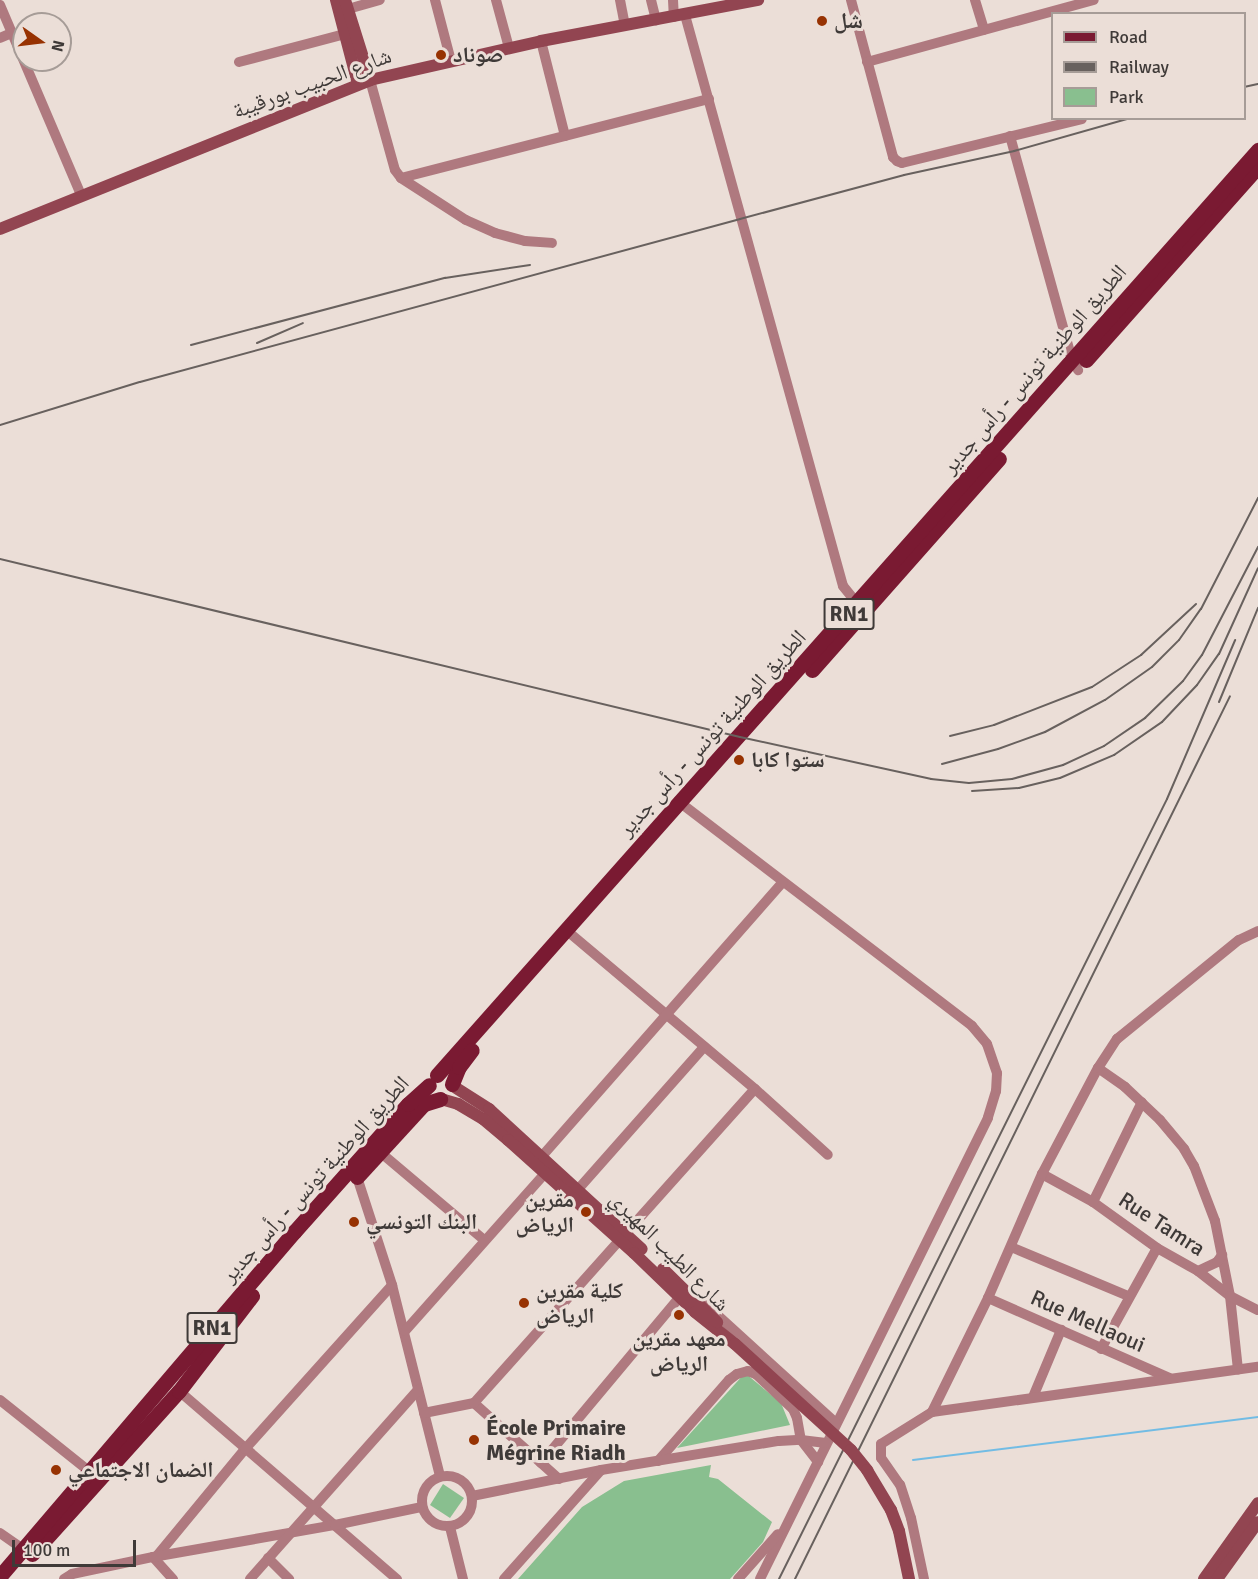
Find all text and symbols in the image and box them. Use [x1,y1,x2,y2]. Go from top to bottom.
place label: شل [834,8,863,34]
north arrow [12,12,72,72]
legend [1051,12,1246,120]
marker: شل [815,14,829,28]
text: Road [1109,26,1148,48]
text: N [46,38,69,54]
street label: شارع الحبيب بورقيبة [229,42,395,124]
place label: صوناد [453,42,503,68]
marker: صوناد [434,48,448,62]
text: Railway [1109,56,1169,78]
text: Park [1109,86,1144,108]
street label: الطريق الوطنية تونس - رأس جدير [936,259,1132,479]
road number: RN1 [824,596,874,632]
street label: الطريق الوطنية تونس - رأس جدير [612,624,812,842]
place label: ستوا كابا [751,747,825,773]
marker: ستوا كابا [732,753,746,767]
street label: الطريق الوطنية تونس - رأس جدير [215,1070,415,1288]
street label: شارع الطيب المهيري [604,1185,736,1317]
place label: مقرين الرياض [516,1186,574,1238]
street label: Rue Tamra [1114,1186,1210,1262]
marker: مقرين الرياض [579,1205,593,1219]
place label: البنك التونسي [366,1209,477,1235]
marker: البنك التونسي [347,1215,361,1229]
place label: كلية مقرين الرياض [536,1277,623,1328]
street label: Rue Mellaoui [1027,1284,1149,1358]
marker: كلية مقرين الرياض [517,1296,531,1310]
marker: معهد مقرين الرياض [672,1308,686,1322]
road number: RN1 [186,1310,238,1346]
place label: معهد مقرين الرياض [632,1325,726,1376]
place label: École Primaire Mégrine Riadh [486,1414,626,1466]
marker: École Primaire Mégrine Riadh [467,1433,481,1447]
place label: الضمان الاجتماعي [68,1457,214,1483]
marker: الضمان الاجتماعي [49,1463,63,1477]
scale bar [15,1528,140,1566]
text: 100 m [23,1539,70,1561]

